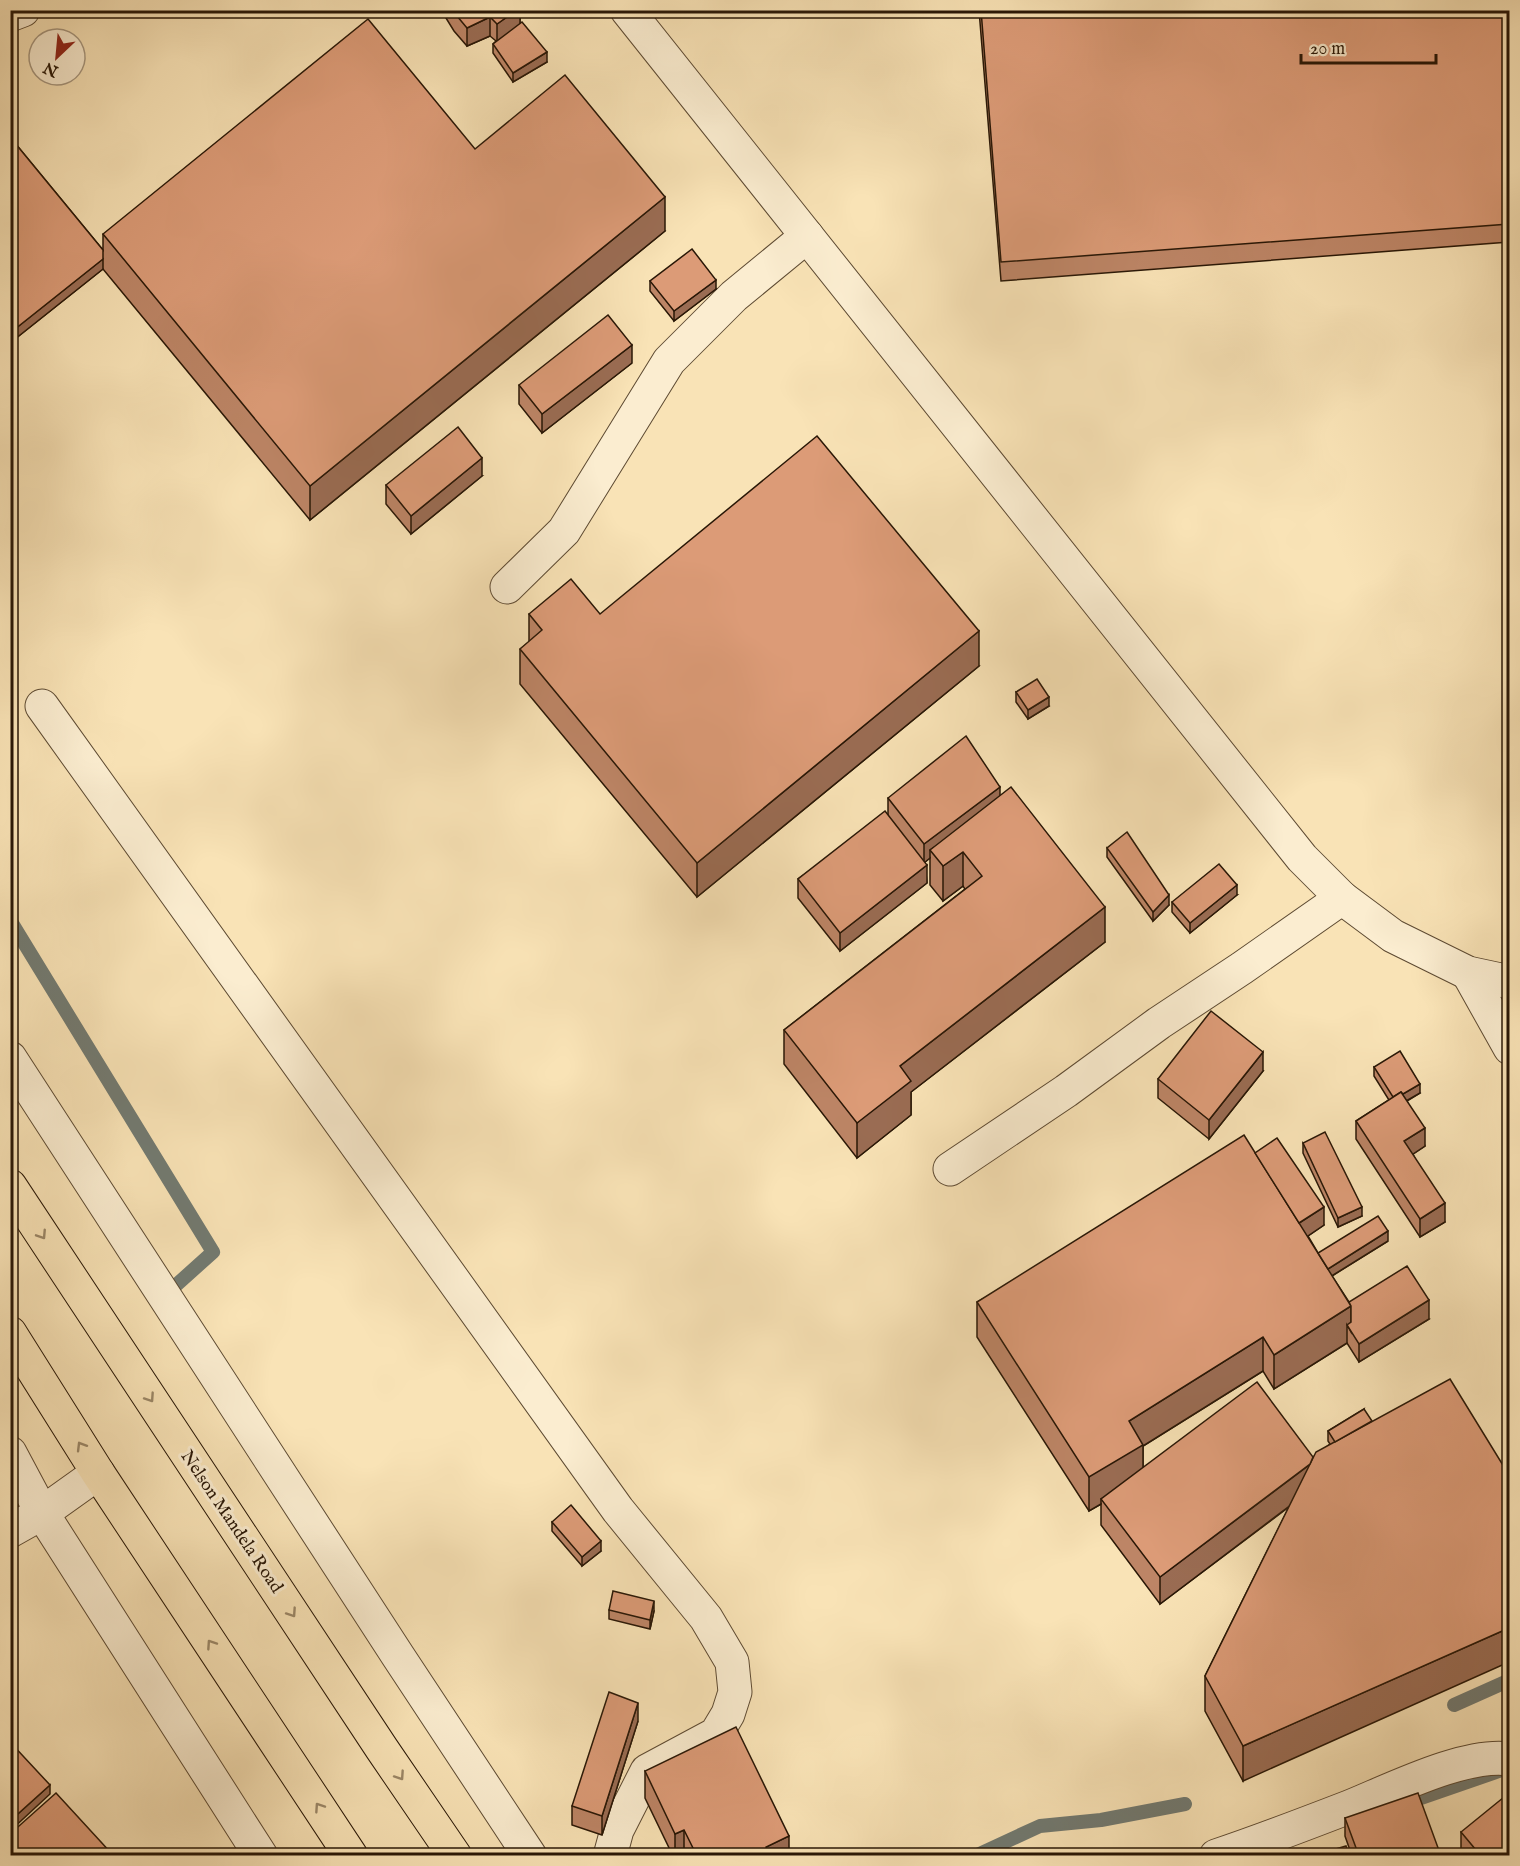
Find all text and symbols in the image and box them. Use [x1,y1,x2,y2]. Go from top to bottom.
north arrow [27,27,87,87]
scale bar [1301,27,1436,65]
text: 20 m [1310,38,1345,61]
text: N [41,57,63,81]
one-way arrow [35,1229,46,1240]
one-way arrow [142,1392,153,1403]
one-way arrow [77,1442,89,1452]
street label: Nelson Mandela Road [175,1446,288,1598]
one-way arrow [285,1607,296,1618]
one-way arrow [207,1640,218,1651]
one-way arrow [393,1769,404,1780]
one-way arrow [315,1802,326,1813]

